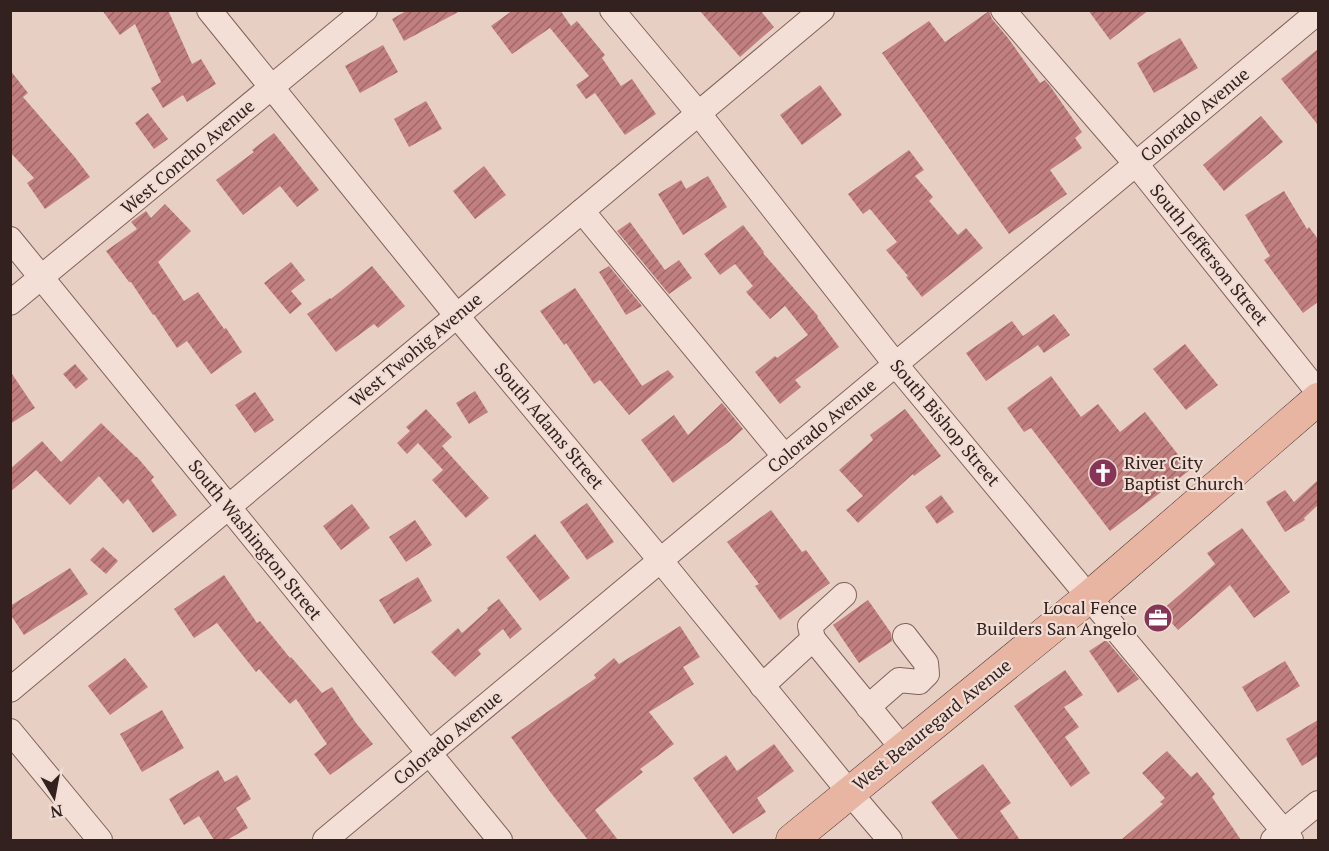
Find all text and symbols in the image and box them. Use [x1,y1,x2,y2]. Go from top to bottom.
street label: Colorado Avenue [1135,62,1254,167]
street label: West Concho Avenue [116,93,259,219]
street label: South Jefferson Street [1145,179,1275,330]
street label: West Twohig Avenue [344,287,487,412]
street label: South Bishop Street [885,354,1006,491]
street label: South Adams Street [490,357,610,494]
street label: Colorado Avenue [762,373,881,478]
place label: River City Baptist Church [1124,450,1244,495]
street label: South Washington Street [184,454,328,625]
church icon: River City Baptist Church [1087,457,1119,489]
place label: Local Fence Builders San Angelo [976,595,1137,640]
office icon: Local Fence Builders San Angelo [1142,602,1174,634]
street label: West Beauregard Avenue [847,653,1016,796]
street label: Colorado Avenue [388,685,507,790]
north arrow [24,767,84,827]
text: N [49,800,64,824]

